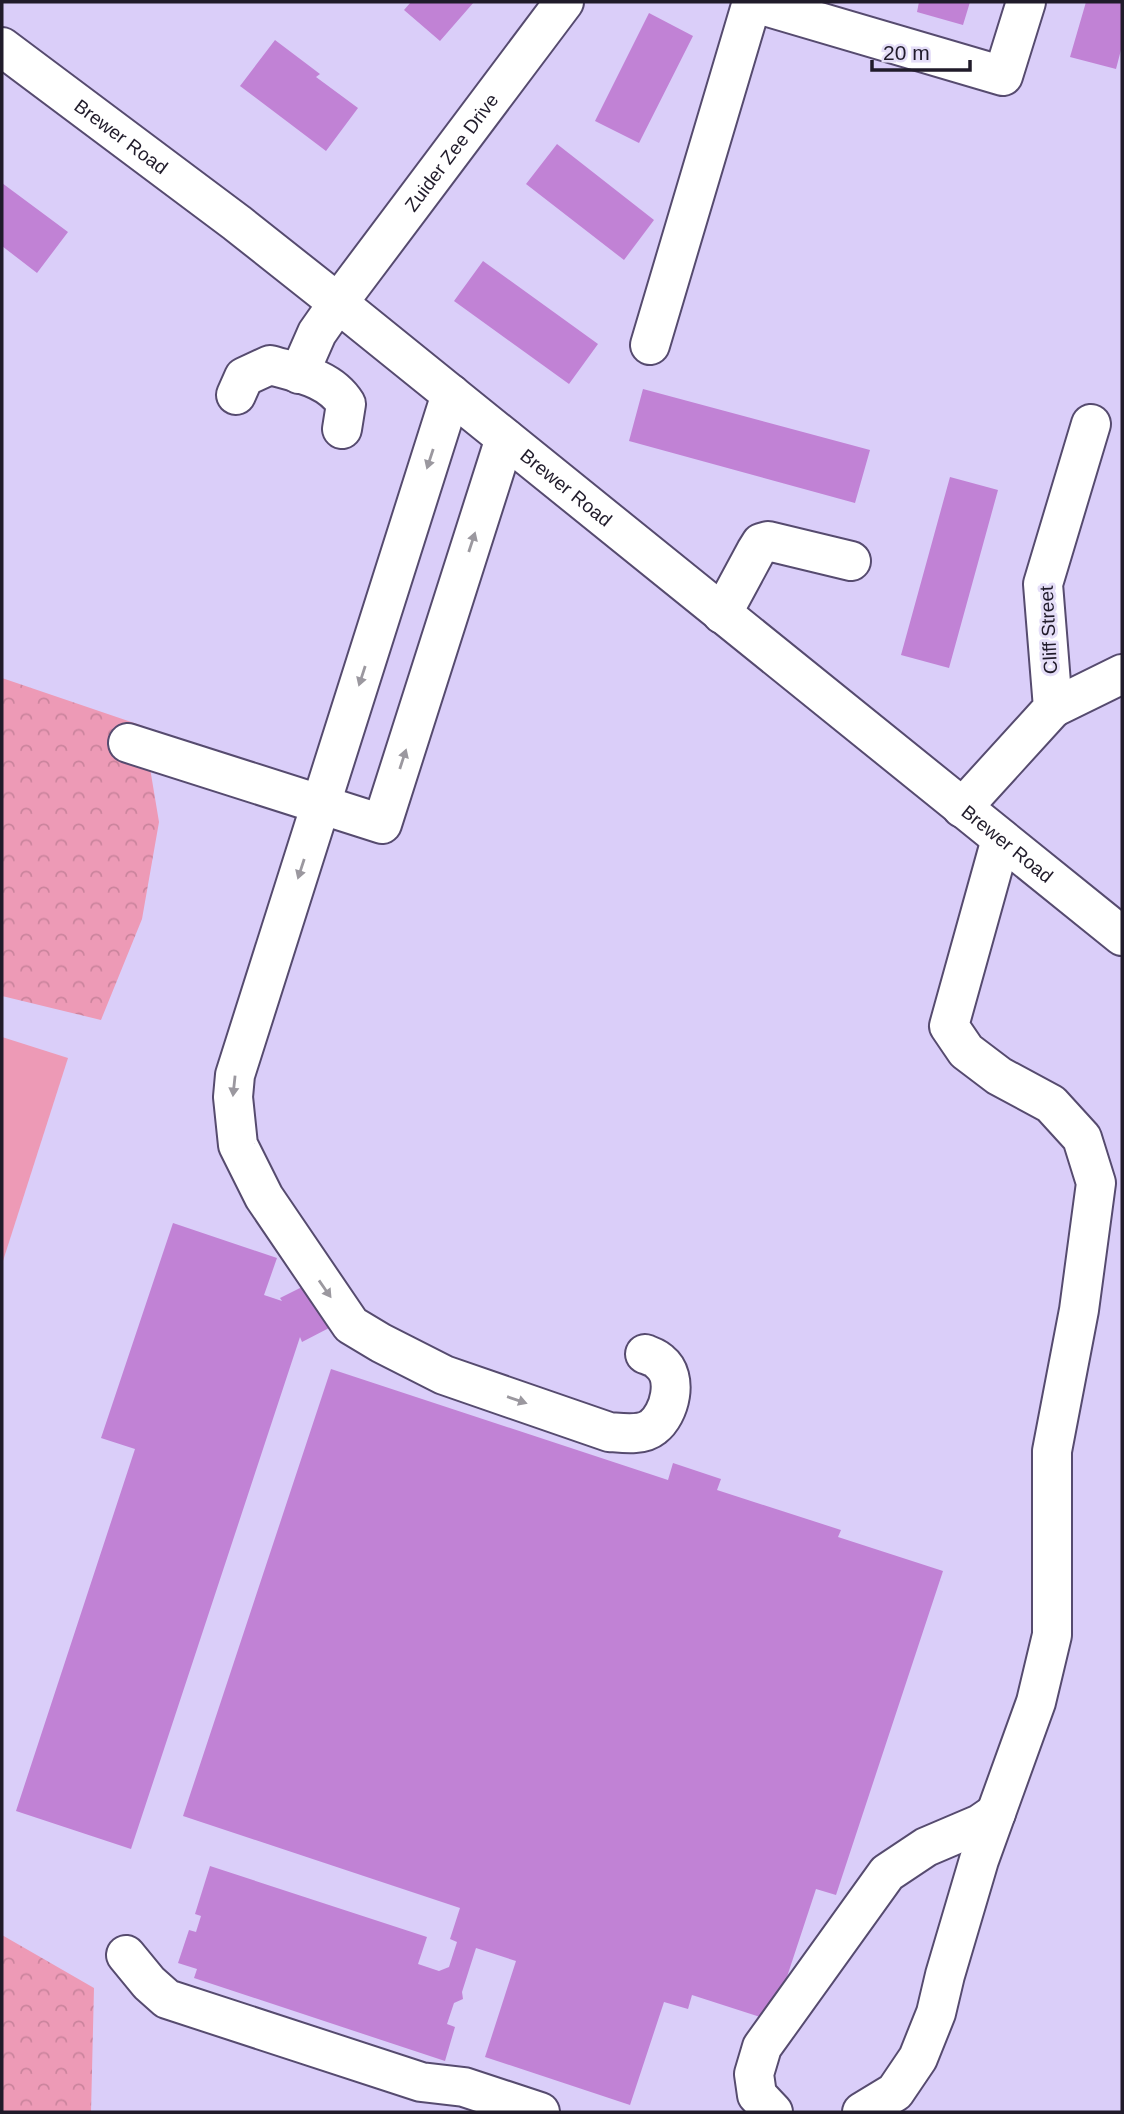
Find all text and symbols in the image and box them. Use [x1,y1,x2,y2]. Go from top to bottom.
scale bar [872,28,970,72]
text: 20 m [883,41,930,64]
street label: Zuider Zee Drive [401,90,503,215]
street label: Brewer Road [70,95,172,178]
street label: Brewer Road [516,445,616,531]
one-way arrow [424,449,435,470]
one-way arrow [467,531,478,552]
street label: Cliff Street [1036,585,1061,675]
one-way arrow [356,666,366,687]
one-way arrow [398,748,409,769]
street label: Brewer Road [957,801,1057,887]
one-way arrow [295,859,305,880]
one-way arrow [228,1076,239,1098]
one-way arrow [318,1280,332,1298]
one-way arrow [507,1396,528,1406]

